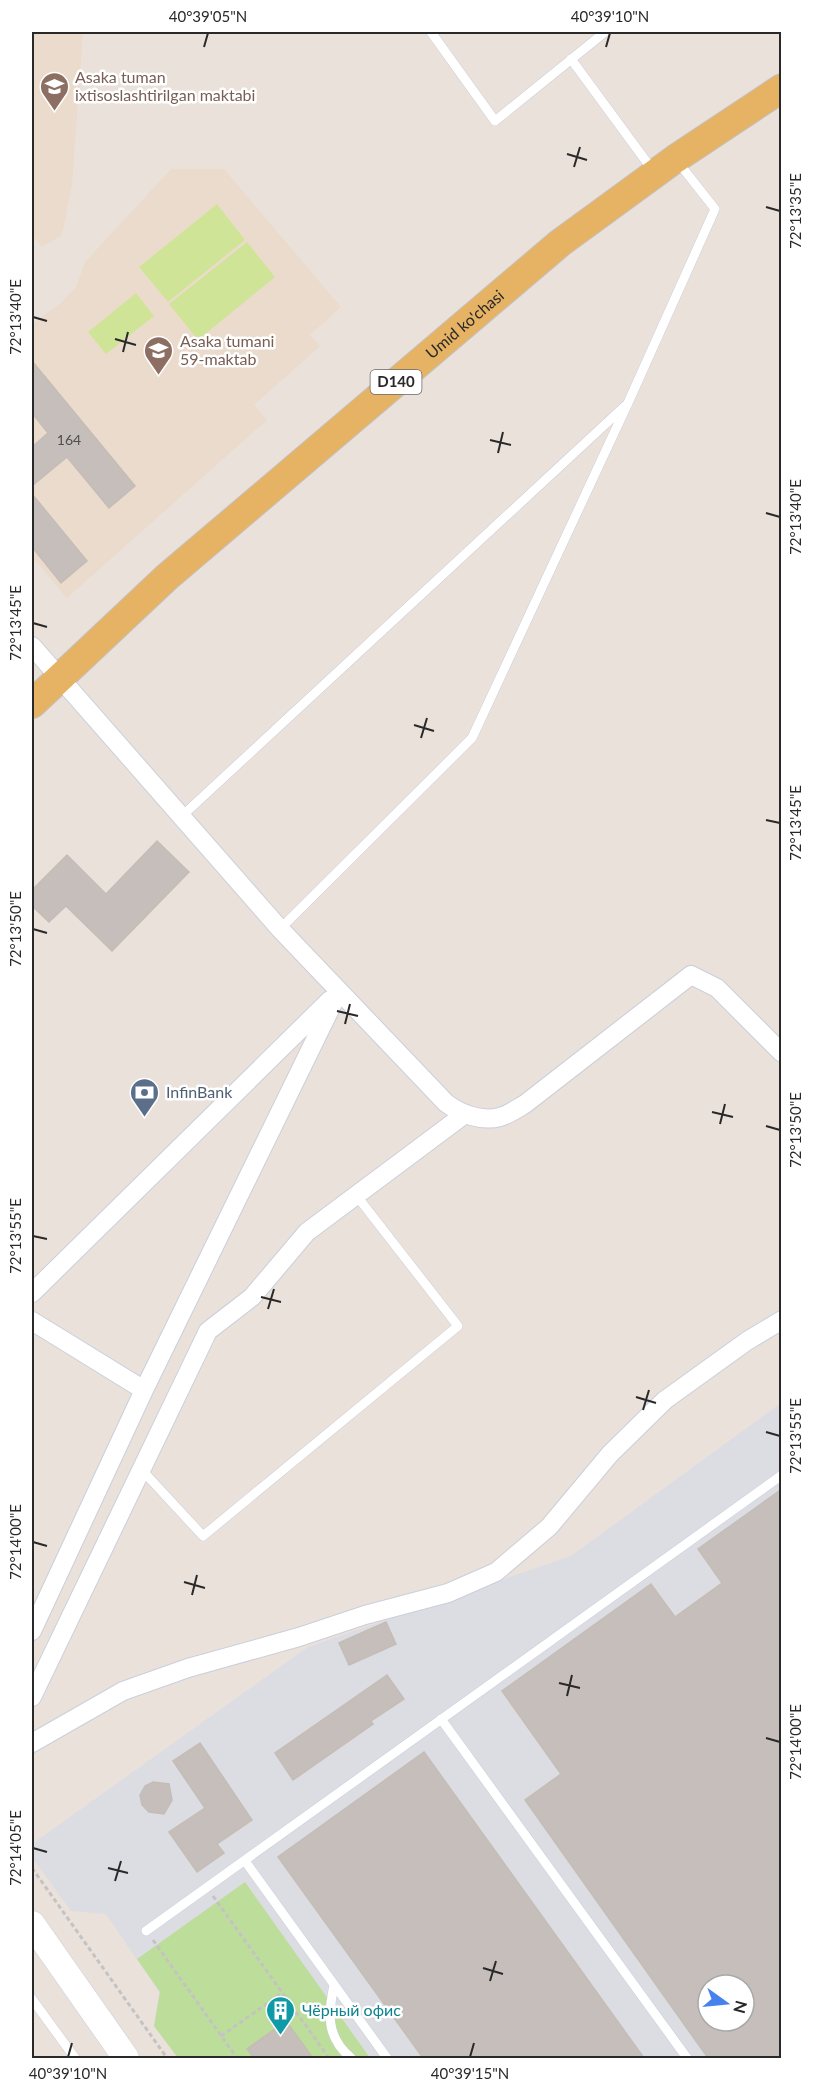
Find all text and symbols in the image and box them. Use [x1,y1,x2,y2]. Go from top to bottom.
text: 40°39'05"N [169,7,247,25]
text: 40°39'10"N [571,7,649,25]
place label: Asaka tuman ixtisoslashtirilgan maktabi [75,67,255,104]
school or university icon: Asaka tuman ixtisoslashtirilgan maktabi [38,70,70,112]
text: 72°13'35"E [786,173,804,249]
text: 72°13'40"E [6,279,24,355]
street label: Umid ko'chasi [422,285,507,362]
place label: Asaka tumani 59-maktab [180,331,274,368]
school or university icon: Asaka tumani 59-maktab [143,334,175,376]
road number: D140 [370,370,422,394]
house number: 164 [57,431,81,448]
text: 72°13'40"E [786,479,804,555]
text: 72°13'45"E [6,585,24,661]
text: 72°13'45"E [786,785,804,861]
text: 72°13'50"E [6,891,24,967]
bank icon: InfinBank [129,1076,161,1118]
place label: InfinBank [166,1082,233,1101]
text: 72°13'50"E [786,1092,804,1168]
text: 72°13'55"E [6,1198,24,1274]
text: 72°13'55"E [786,1398,804,1474]
text: 72°14'00"E [6,1504,24,1580]
text: 72°14'00"E [786,1704,804,1780]
text: 72°14'05"E [6,1810,24,1886]
north arrow [696,1973,756,2033]
building icon: Чёрный офис [265,1994,297,2036]
text: N [730,1999,752,2015]
place label: Чёрный офис [302,2000,401,2019]
text: 40°39'10"N [29,2064,107,2082]
text: 40°39'15"N [431,2064,509,2082]

